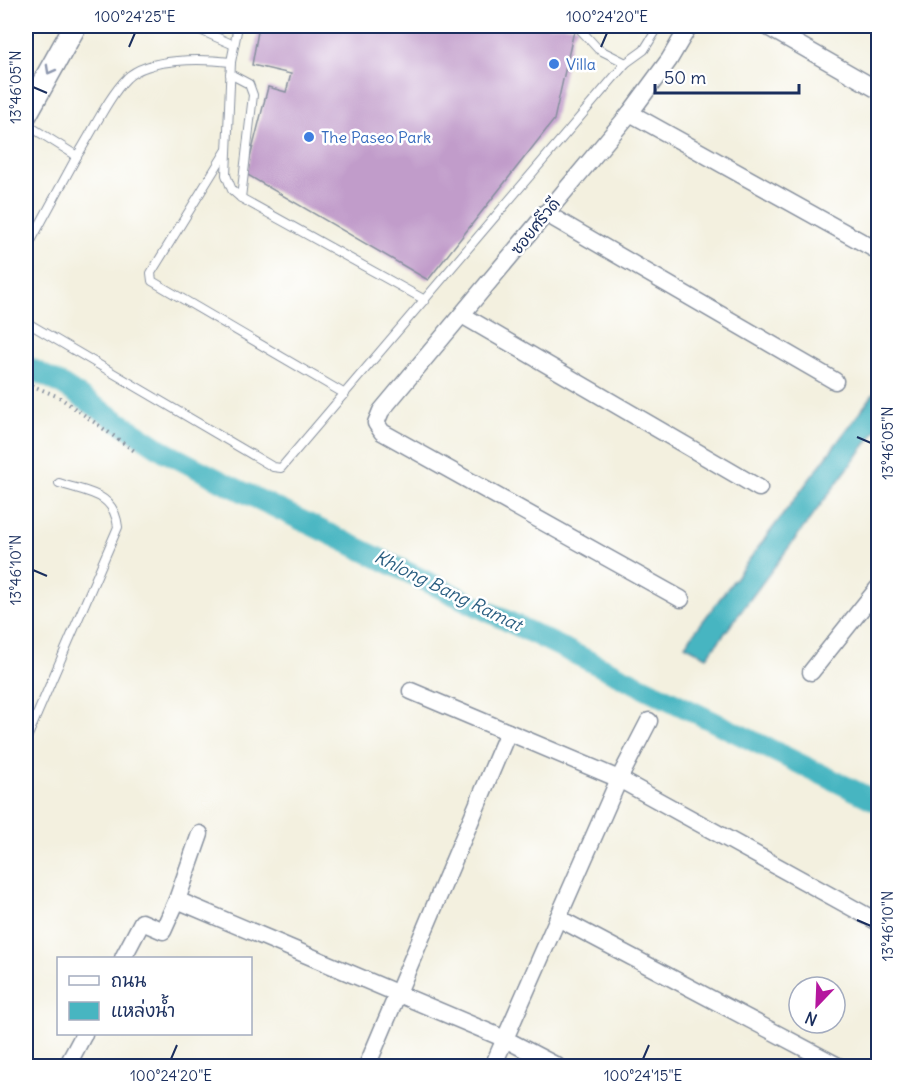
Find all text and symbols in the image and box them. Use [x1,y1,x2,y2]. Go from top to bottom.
text: 100°24'25"E [94,7,176,26]
text: 100°24'20"E [566,7,648,26]
text: 13°46'05"N [6,50,25,124]
place label: Villa [566,54,596,74]
marker: Villa [547,57,561,71]
scale bar [655,57,799,95]
one-way arrow [46,64,57,74]
text: 50 m [664,66,706,89]
place label: The Paseo Park [321,127,431,147]
marker: The Paseo Park [302,130,316,144]
street label: ซอยศรีวดี [506,194,564,258]
text: 13°46'05"N [878,406,897,480]
text: 13°46'10"N [6,535,25,605]
water label: Khlong Bang Ramat [371,545,527,637]
text: 13°46'10"N [878,891,897,961]
legend [57,957,252,1035]
text: ถนน [111,969,146,992]
north arrow [787,975,847,1035]
text: แหล่งน้ำ [111,994,175,1022]
text: N [802,1007,820,1030]
text: 100°24'20"E [130,1066,212,1085]
text: 100°24'15"E [604,1066,683,1085]

